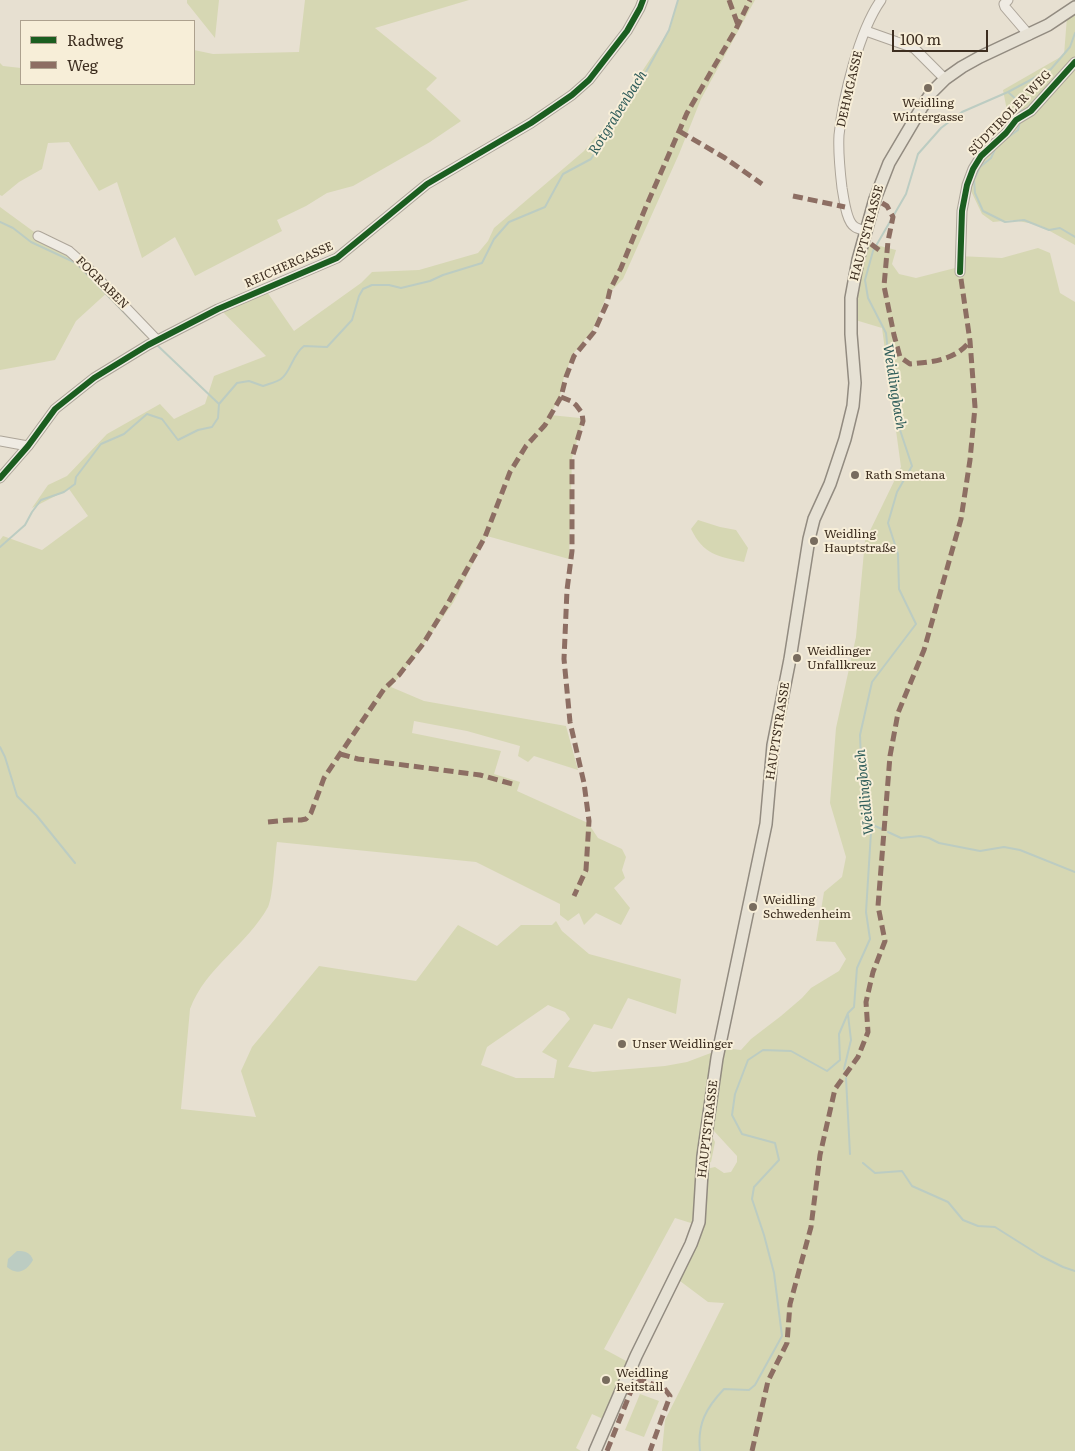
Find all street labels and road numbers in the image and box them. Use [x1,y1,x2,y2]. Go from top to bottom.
street label: DEHMGASSE [834,49,866,129]
street label: SÜDTIROLER WEG [966,67,1054,159]
street label: HAUPTSTRASSE [847,183,887,283]
street label: REICHERGASSE [242,239,336,291]
street label: FOGRABEN [73,254,131,312]
street label: HAUPTSTRASSE [763,681,793,781]
street label: HAUPTSTRASSE [695,1079,721,1179]

